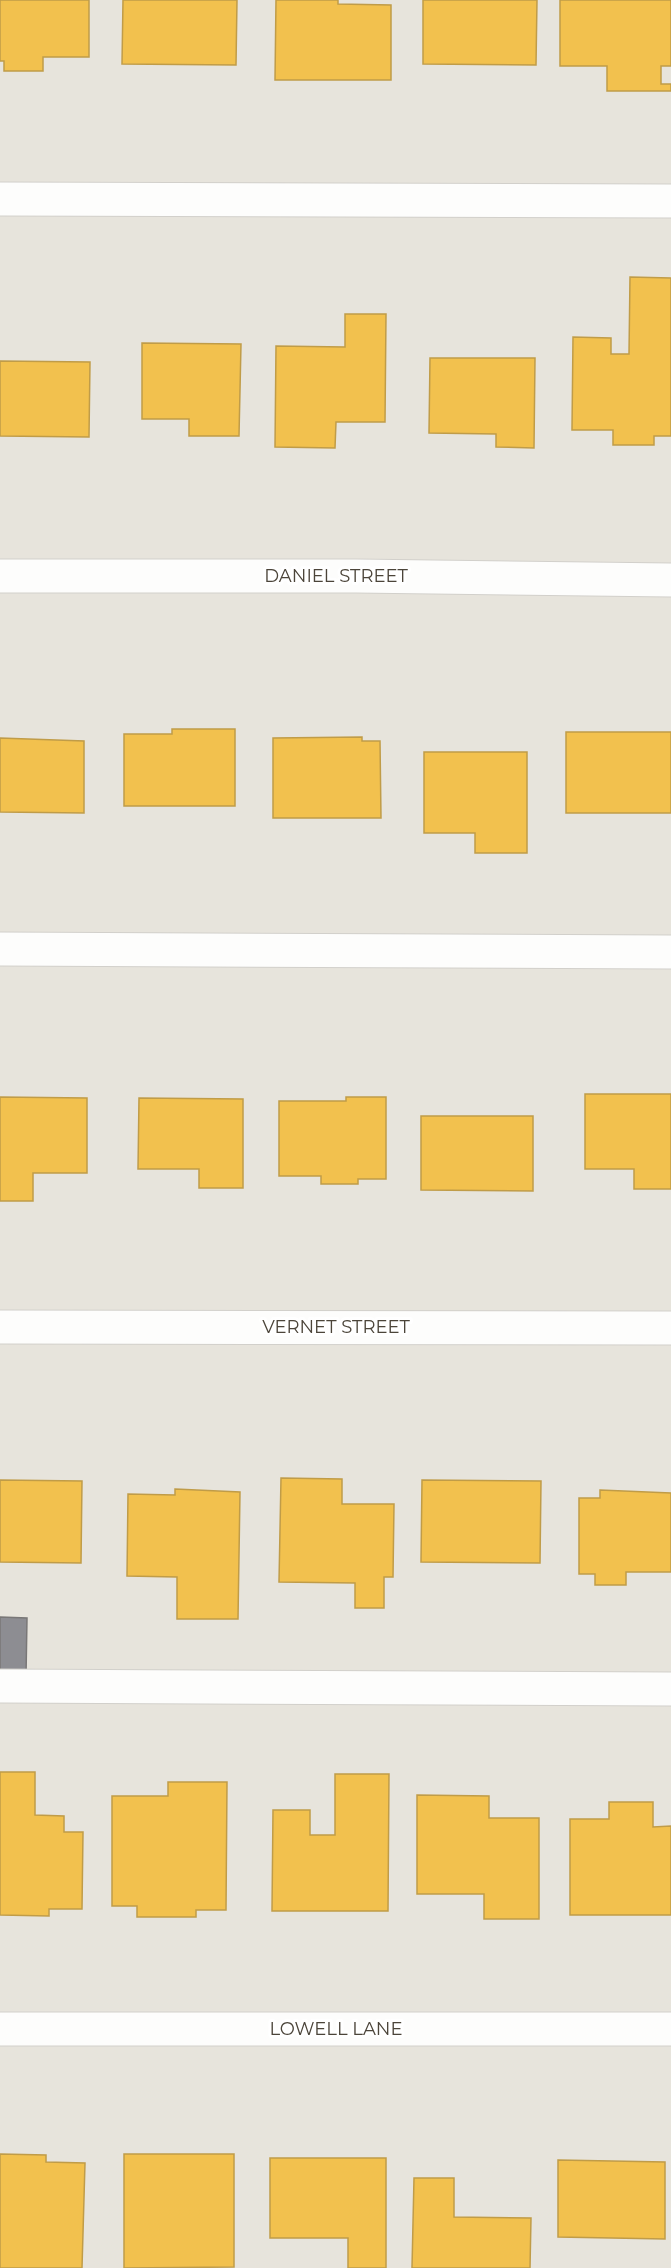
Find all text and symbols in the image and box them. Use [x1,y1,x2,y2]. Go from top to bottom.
street label: DANIEL STREET [264,565,408,587]
street label: VERNET STREET [262,1316,411,1338]
street label: LOWELL LANE [270,2018,402,2040]

